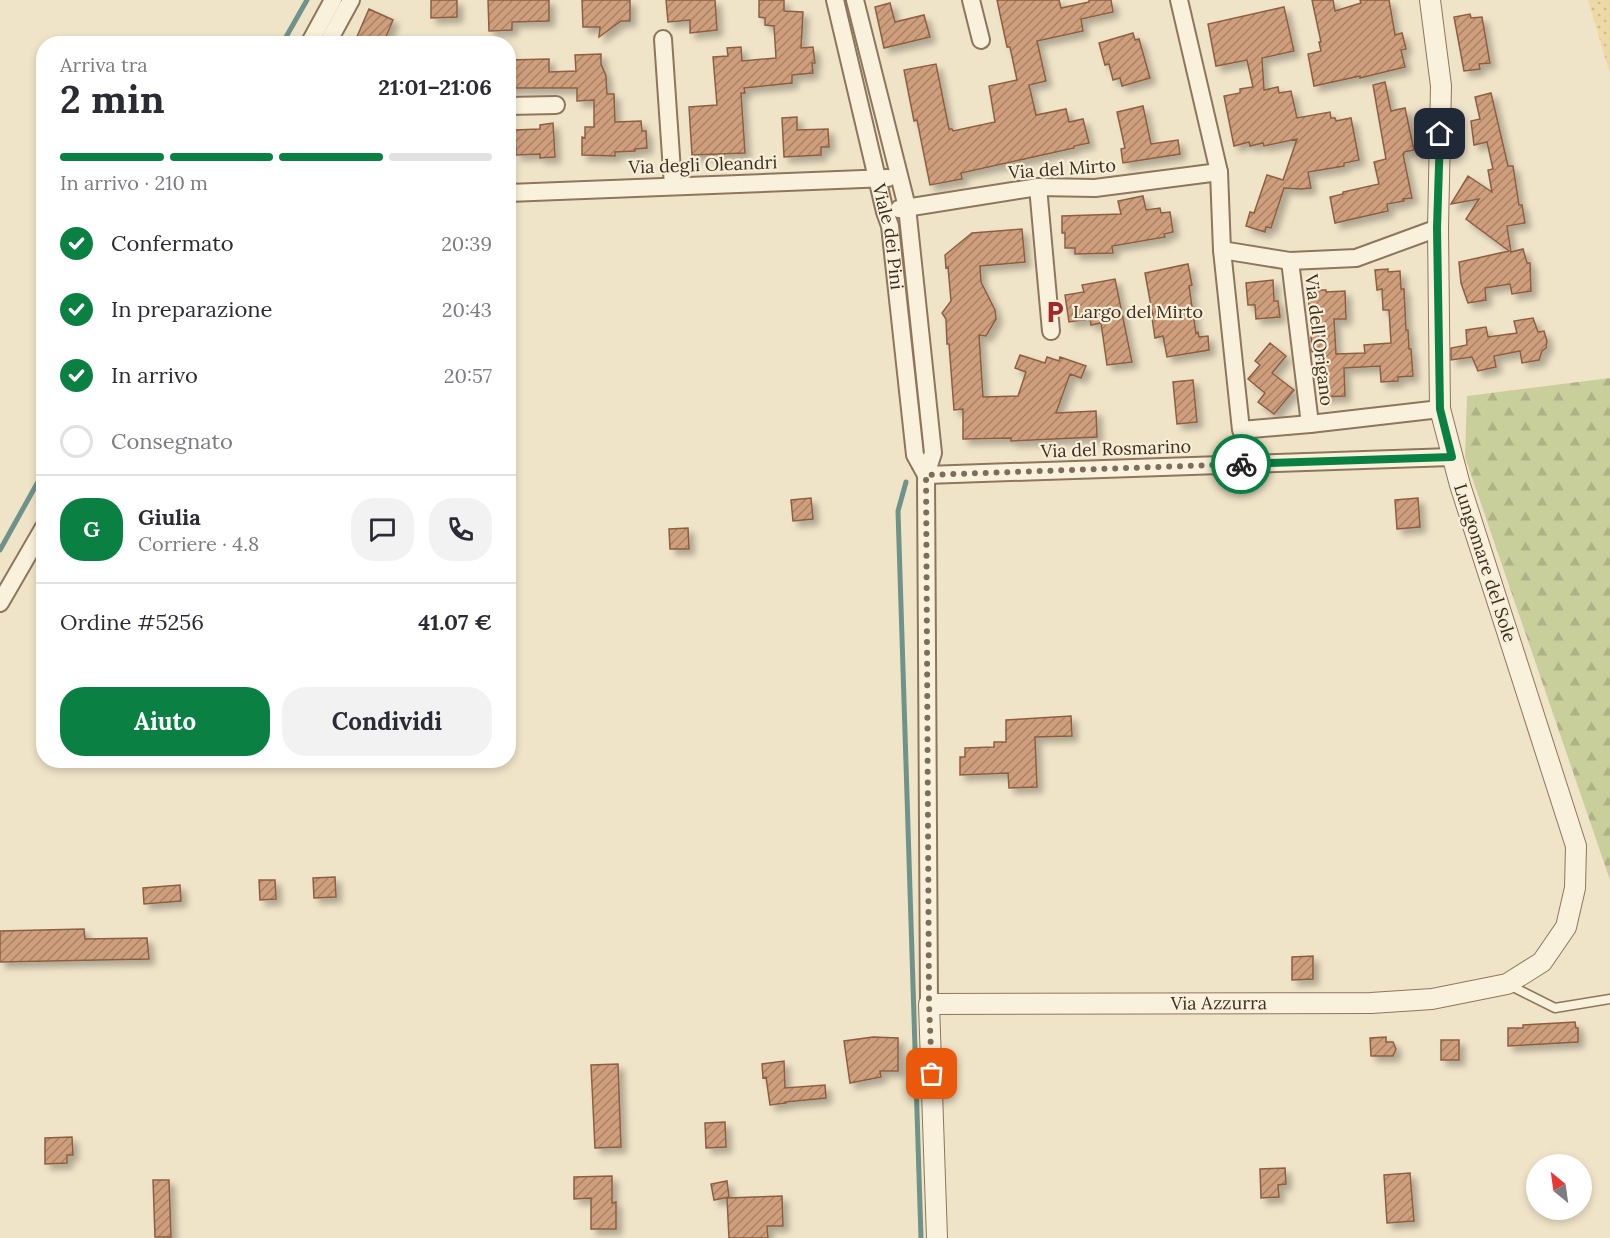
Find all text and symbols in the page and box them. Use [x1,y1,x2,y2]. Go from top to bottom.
text: Arriva tra [60,52,148,77]
text: 21:01–21:06 [378,73,492,101]
text: 2 min [60,74,165,124]
pin [1414,108,1465,159]
icon: home [1423,117,1456,150]
street label: Via degli Oleandri [627,150,778,179]
street label: Via del Mirto [1006,153,1116,184]
text: In arrivo · 210 m [60,170,208,195]
street label: Viale dei Pini [867,180,909,291]
icon: check [60,227,93,260]
text: Confermato [111,229,234,257]
text: 20:39 [441,231,492,256]
street label: Via dell'Origano [1300,272,1339,407]
icon: check [60,293,93,326]
text: In preparazione [111,295,273,323]
text: 20:43 [442,297,492,322]
parking icon: Largo del Mirto [1042,299,1068,325]
place label: Largo del Mirto [1073,300,1203,323]
icon: check [60,359,93,392]
text: In arrivo [111,361,198,389]
text: 20:57 [444,363,492,388]
text: Consegnato [111,427,233,455]
street label: Via del Rosmarino [1039,434,1192,463]
courier [1211,434,1271,494]
icon: bike [1225,448,1258,481]
street label: Lungomare del Sole [1449,481,1522,645]
button: chat [351,498,414,561]
button: phone [429,498,492,561]
text: Giulia [138,503,201,531]
text: G [83,515,100,543]
text: Corriere · 4.8 [138,531,259,556]
text: Ordine #5256 [60,608,204,636]
text: 41.07 € [418,608,492,636]
button: Aiuto [60,687,270,756]
button: Condividi [282,687,492,756]
street label: Via Azzurra [1170,991,1267,1014]
pin [906,1048,957,1099]
icon: bag [915,1057,948,1090]
north arrow [1526,1154,1592,1220]
map controls [1526,1154,1592,1220]

